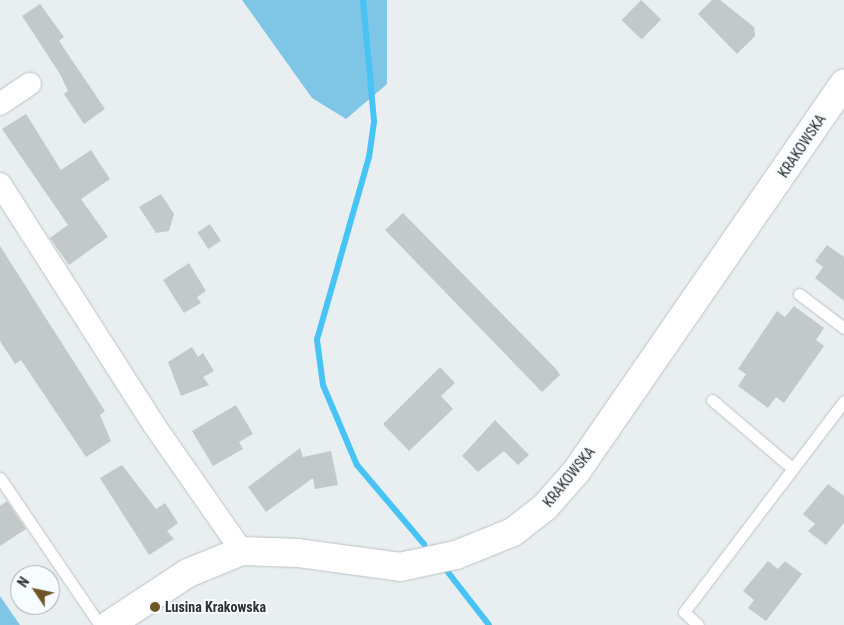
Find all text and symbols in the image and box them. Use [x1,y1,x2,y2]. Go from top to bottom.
street label: KRAKOWSKA [775,111,829,181]
street label: KRAKOWSKA [540,443,598,511]
north arrow [10,565,60,615]
text: N [14,574,32,590]
place label: Lusina Krakowska [165,599,266,615]
marker: Lusina Krakowska [149,601,161,613]

